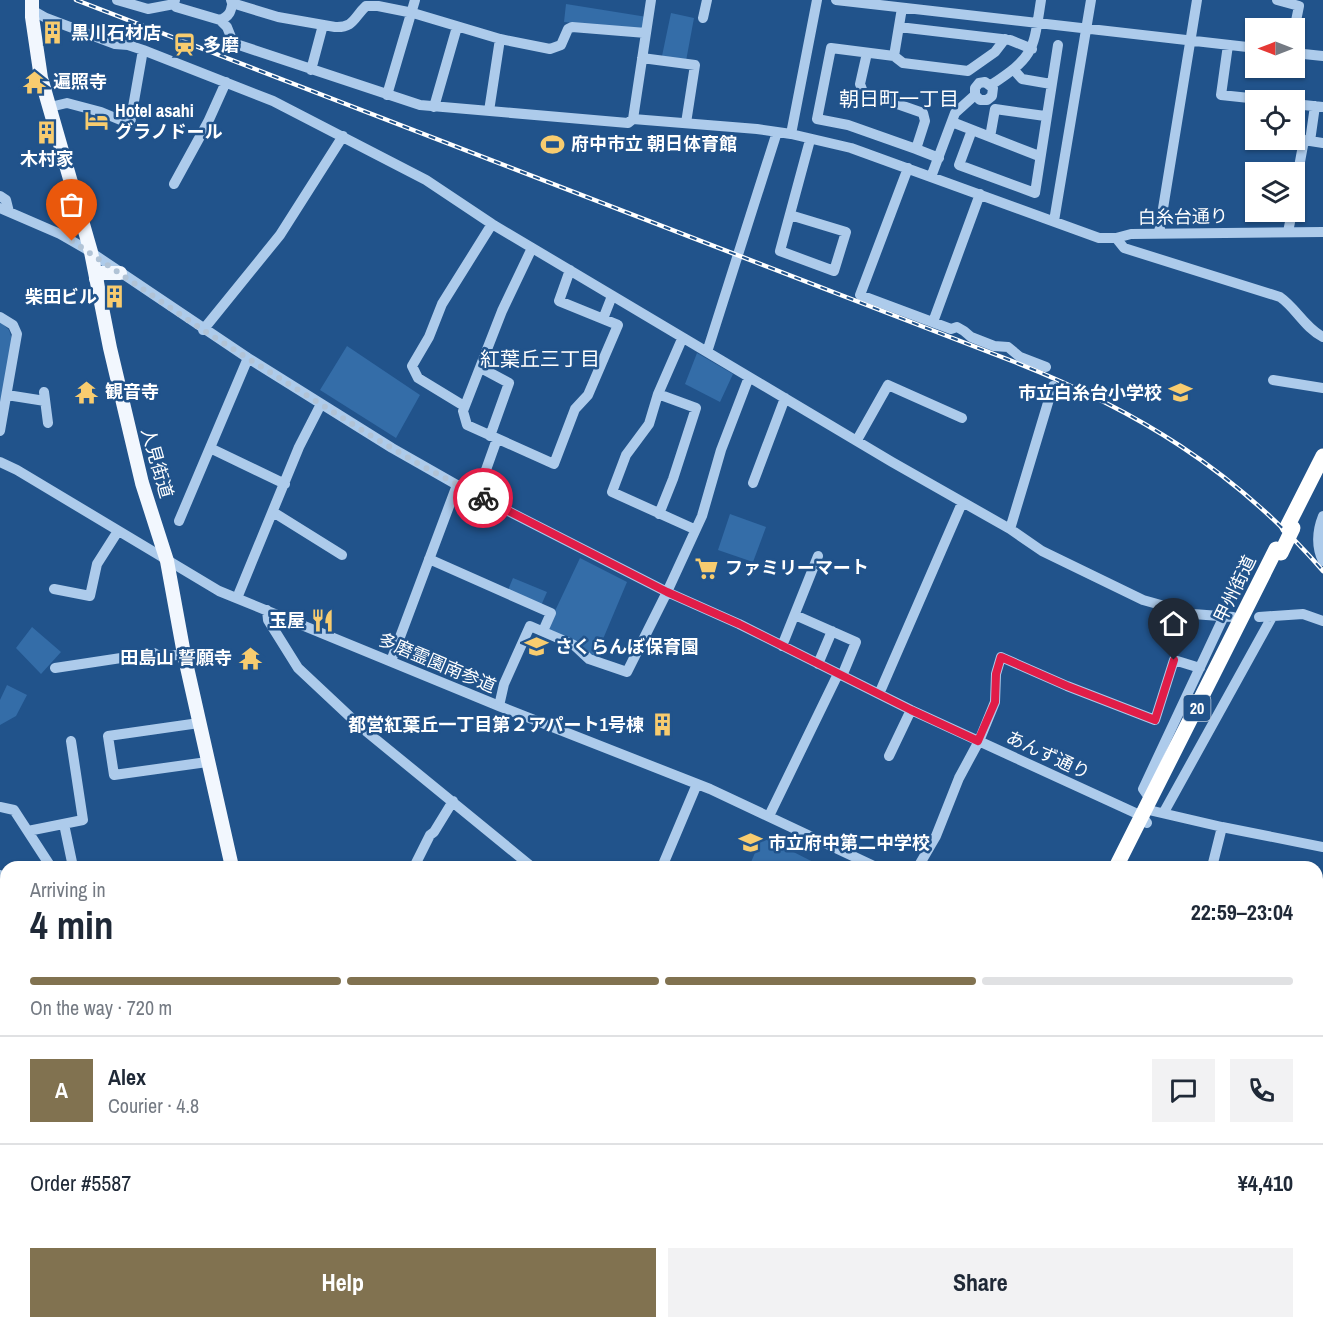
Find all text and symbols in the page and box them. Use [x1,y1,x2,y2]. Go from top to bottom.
north arrow [1245,18,1305,78]
map controls [1245,18,1305,222]
building icon: 黒川石材店 [40,20,66,46]
place label: 黒川石材店 [71,20,161,45]
station icon: 多磨 [172,32,198,58]
place label: 多磨 [203,32,239,57]
temple icon: 遍照寺 [22,69,48,95]
place label: 遍照寺 [53,69,107,94]
district label: 朝日町一丁目 [839,85,959,112]
button: locate [1245,90,1305,150]
place label: Hotel asahi グラノドール [115,98,223,144]
hotel icon: Hotel asahi グラノドール [84,108,110,134]
building icon: 木村家 [34,120,60,146]
sports icon: 府中市立 朝日体育館 [540,131,566,157]
place label: 府中市立 朝日体育館 [571,131,737,156]
place label: 木村家 [20,146,74,171]
button: layers [1245,162,1305,222]
pin [46,179,97,241]
icon: bag [55,188,88,221]
street label: 白糸台通り [1138,203,1228,230]
place label: 柴田ビル [25,284,97,309]
building icon: 柴田ビル [102,284,128,310]
district label: 紅葉丘三丁目 [480,345,600,372]
temple icon: 観音寺 [74,379,100,405]
place label: 観音寺 [105,379,159,404]
place label: 市立白糸台小学校 [1018,380,1162,405]
school or university icon: 市立白糸台小学校 [1167,380,1193,406]
street label: 人見街道 [136,425,179,501]
courier [453,468,513,528]
icon: bike [467,482,500,515]
street label: 甲州街道 [1208,551,1262,627]
supermarket icon: ファミリーマート [694,555,720,581]
place label: ファミリーマート [725,555,869,580]
pin [1148,598,1199,660]
icon: home [1157,607,1190,640]
place label: 玉屋 [269,608,305,633]
restaurant icon: 玉屋 [310,608,336,634]
street label: 多磨霊園南参道 [374,626,500,699]
school or university icon: さくらんぼ保育園 [524,634,550,660]
place label: さくらんぼ保育園 [555,634,699,659]
place label: 田島山 誓願寺 [120,645,232,670]
temple icon: 田島山 誓願寺 [237,645,263,671]
road number: 20 [1184,695,1210,721]
place label: 都営紅葉丘一丁目第２アパート1号棟 [348,712,644,737]
building icon: 都営紅葉丘一丁目第２アパート1号棟 [649,712,675,738]
street label: あんず通り [1002,724,1094,785]
school or university icon: 市立府中第二中学校 [737,830,763,856]
place label: 市立府中第二中学校 [768,830,930,855]
text: Arriving in [30,876,106,903]
text: 22:59–23:04 [1191,897,1293,927]
text: 4 min [30,899,114,951]
text: On the way · 720 m [30,994,172,1021]
button: chat [1152,1059,1215,1122]
button: phone [1230,1059,1293,1122]
text: Alex [108,1062,146,1092]
text: A [55,1075,68,1105]
text: Courier · 4.8 [108,1092,199,1119]
text: Order #5587 [30,1168,131,1198]
text: ¥4,410 [1238,1168,1293,1198]
button: Help [30,1248,656,1317]
button: Share [668,1248,1293,1317]

